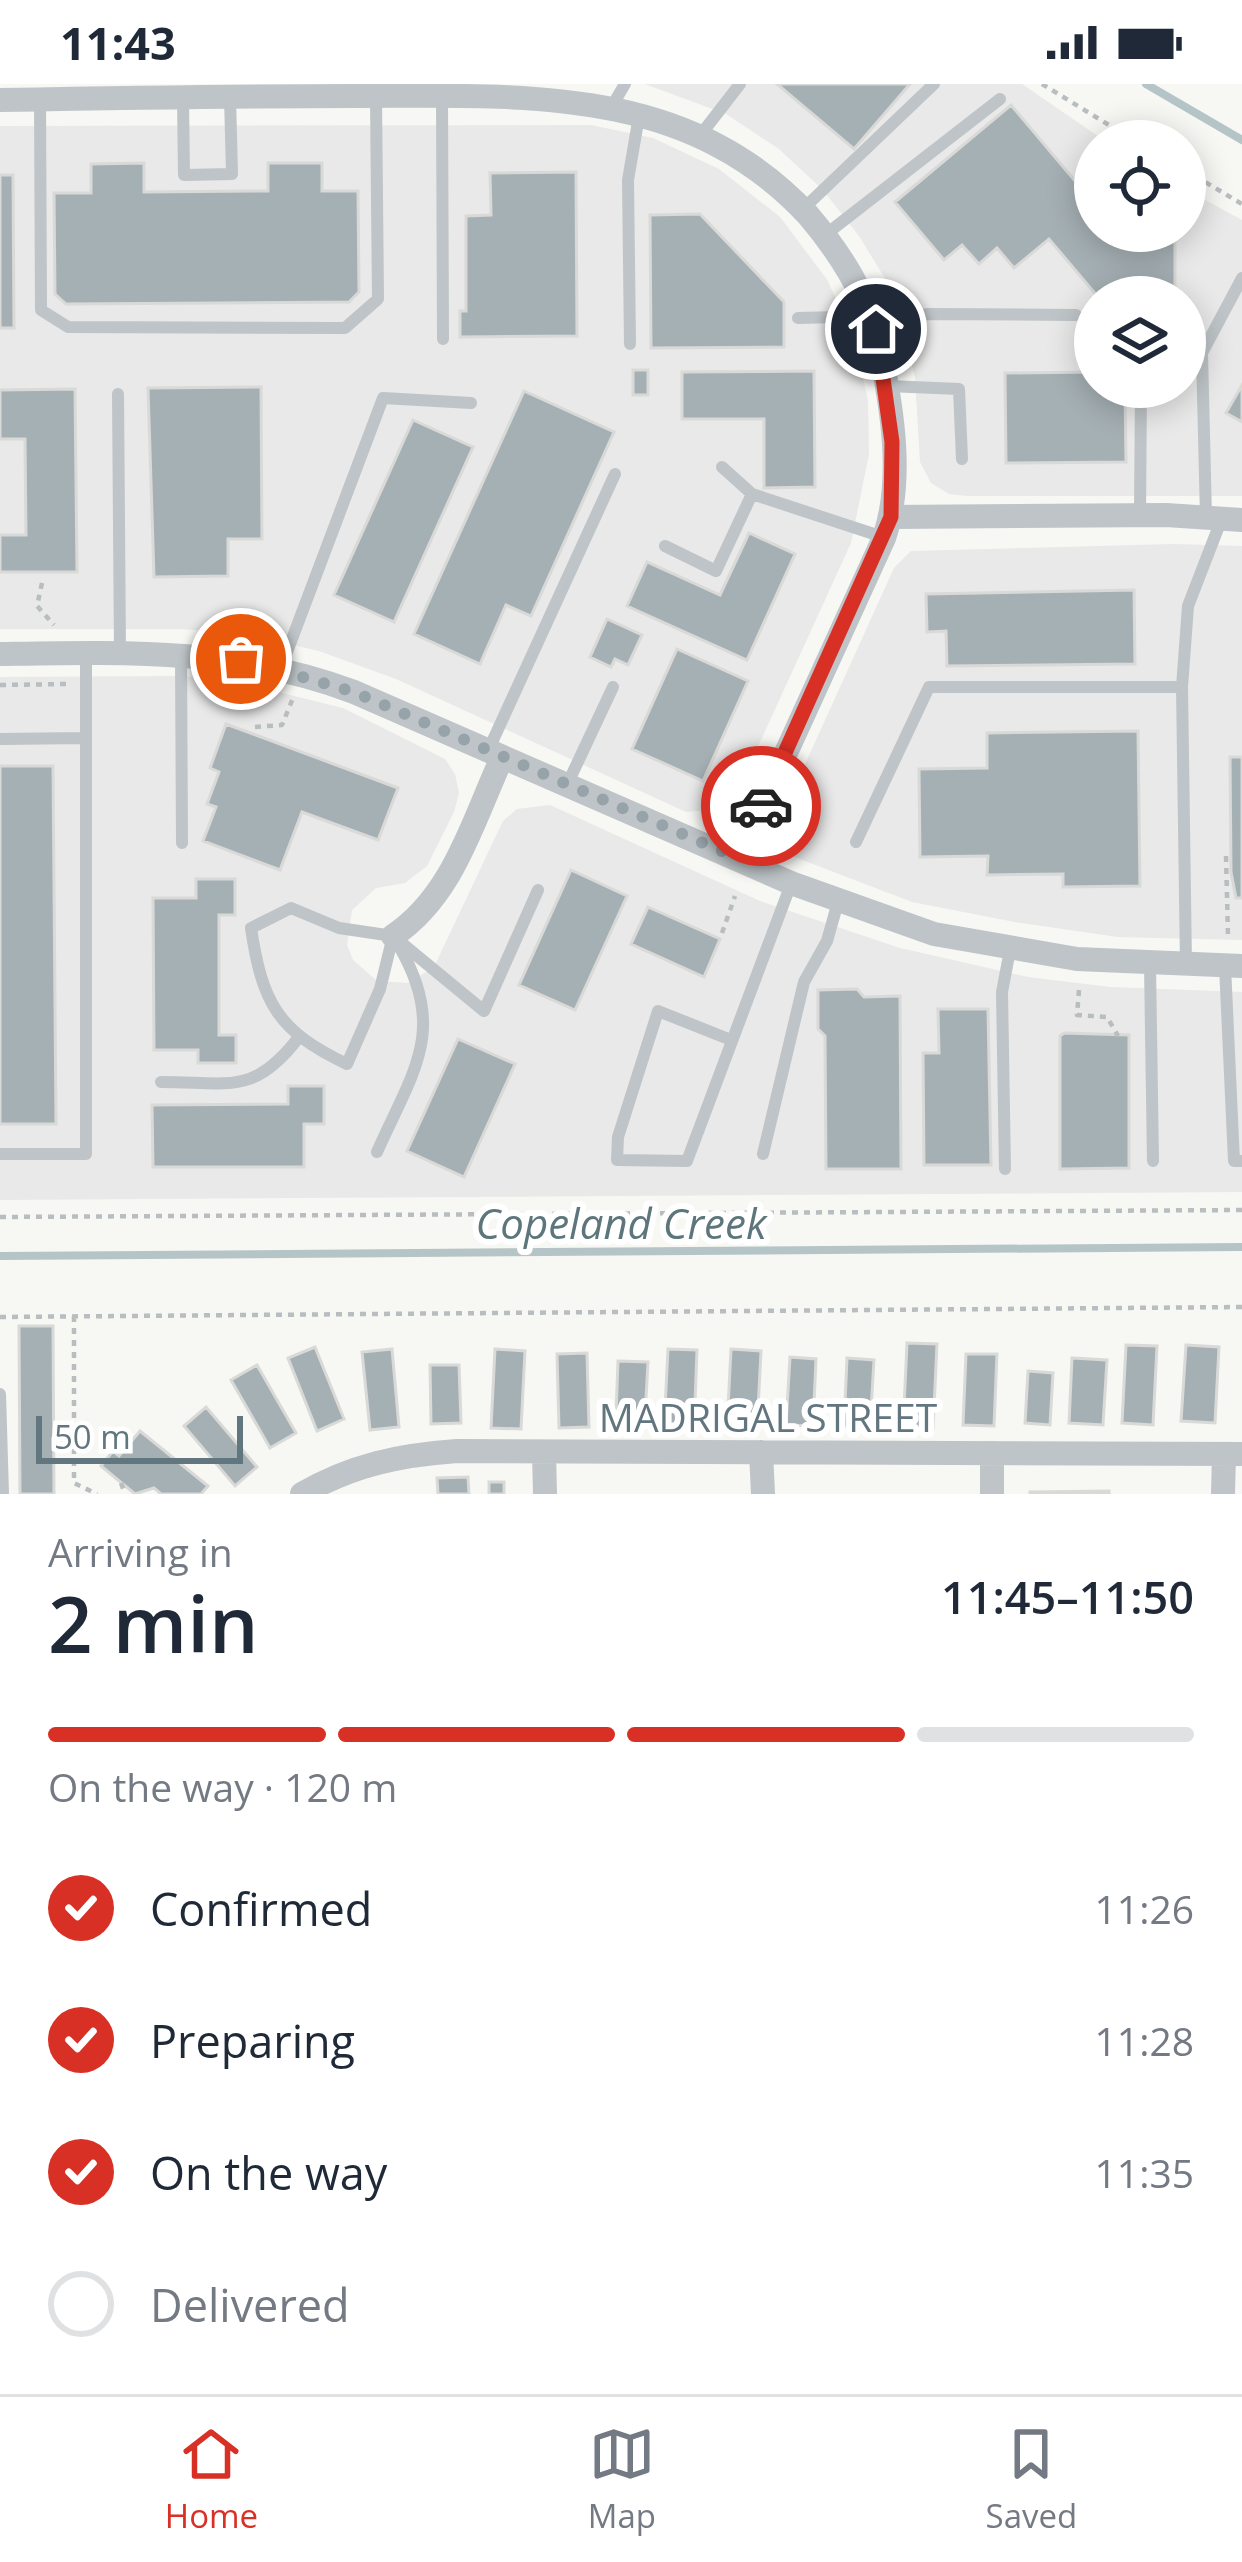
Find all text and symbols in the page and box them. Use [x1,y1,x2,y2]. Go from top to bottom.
text: 11:43 [60,12,176,73]
map controls [1074,120,1206,408]
button: locate [1074,120,1206,252]
button: layers [1074,276,1206,408]
pin [825,278,927,380]
icon: home [843,296,909,362]
pin [190,608,292,710]
icon: bag [208,626,274,692]
courier [701,746,821,866]
icon: car [728,773,794,839]
water label: Copeland Creek [476,1194,768,1251]
street label: MADRIGAL STREET [599,1390,938,1443]
scale bar [36,1410,243,1463]
text: 50 m [54,1414,131,1459]
text: Arriving in [48,1525,233,1578]
text: 11:45–11:50 [941,1566,1194,1627]
text: 2 min [48,1570,259,1676]
text: On the way · 120 m [48,1760,397,1813]
icon: check [48,1875,114,1941]
text: Confirmed [150,1878,372,1939]
text: 11:26 [1095,1882,1194,1935]
icon: check [48,2007,114,2073]
text: Preparing [150,2010,355,2071]
text: 11:28 [1095,2014,1194,2067]
icon: check [48,2139,114,2205]
text: On the way [150,2142,387,2203]
text: 11:35 [1095,2146,1194,2199]
text: Delivered [150,2274,350,2335]
tab: Home [165,2421,258,2538]
tab: Map [588,2421,656,2538]
tab: Saved [986,2421,1077,2538]

